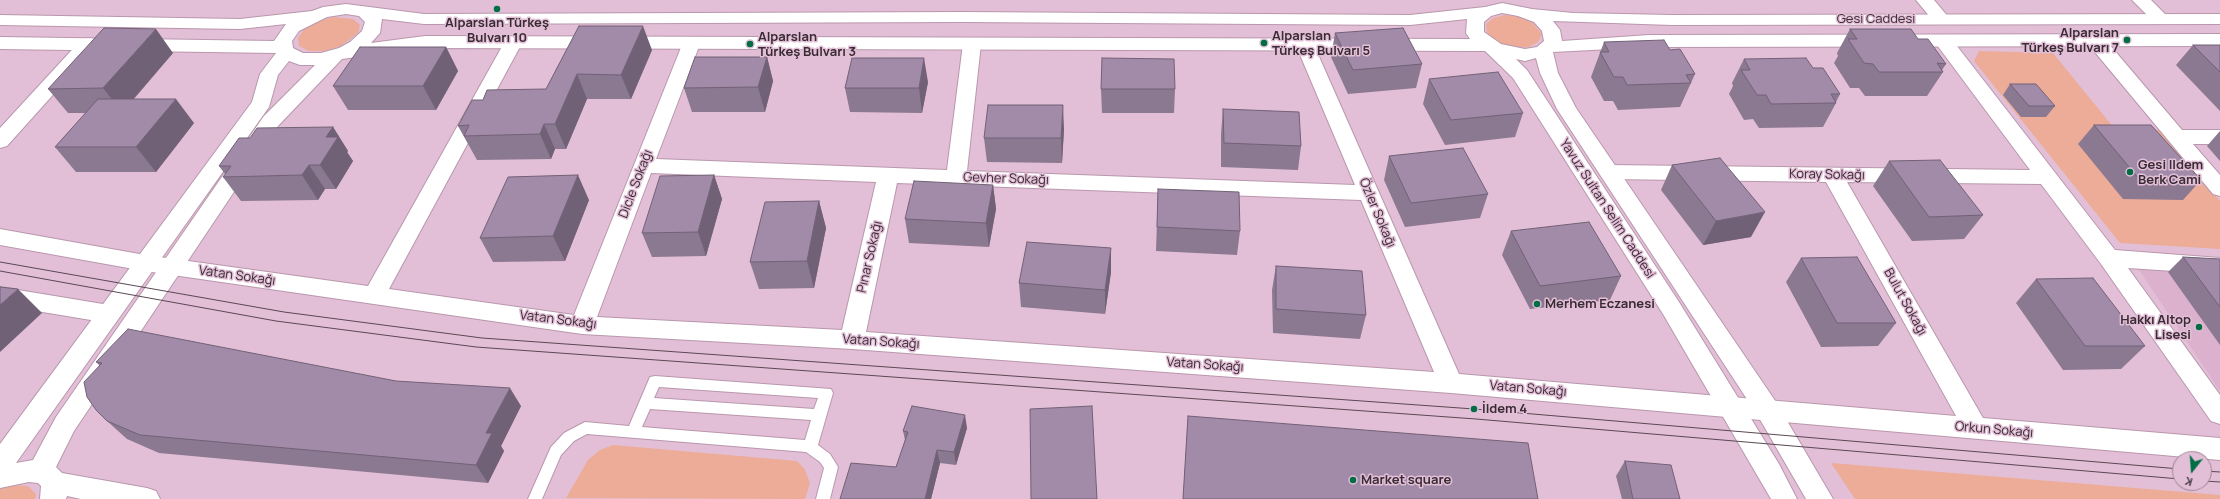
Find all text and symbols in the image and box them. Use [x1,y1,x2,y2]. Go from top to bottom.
marker: Alparslan Türkeş Bulvarı 10 [492,4,502,14]
street label: Gesi Caddesi [1837,11,1915,27]
place label: Alparslan Türkeş Bulvarı 10 [445,15,549,46]
place label: Alparslan Türkeş Bulvarı 7 [2021,25,2119,56]
place label: Alparslan Türkeş Bulvarı 5 [1272,28,1370,59]
place label: Alparslan Türkeş Bulvarı 3 [758,29,856,60]
marker: Alparslan Türkeş Bulvarı 7 [2122,35,2132,45]
marker: Alparslan Türkeş Bulvarı 5 [1259,38,1269,48]
marker: Alparslan Türkeş Bulvarı 3 [745,39,755,49]
street label: Yavuz Sultan Selim Caddesi [1556,136,1658,282]
street label: Dicle Sokağı [616,148,656,220]
place label: Gesi Ildem Berk Cami [2138,157,2203,188]
street label: Koray Sokağı [1789,167,1865,183]
marker: Gesi Ildem Berk Cami [2125,167,2135,177]
street label: Gevher Sokağı [963,170,1049,188]
street label: Özler Sokağı [1355,176,1399,250]
street label: Pınar Sokağı [854,220,886,294]
street label: Vatan Sokağı [198,263,276,289]
street label: Bulut Sokağı [1880,266,1930,338]
place label: Merhem Eczanesi [1545,296,1655,312]
marker: Merhem Eczanesi [1532,299,1542,309]
street label: Vatan Sokağı [519,308,597,332]
place label: Hakkı Altop Lisesi [2120,312,2191,343]
marker: Hakkı Altop Lisesi [2194,322,2204,332]
street label: Vatan Sokağı [842,332,920,352]
street label: Vatan Sokağı [1166,355,1244,375]
street label: Vatan Sokağı [1489,378,1567,400]
place label: İldem 4 [1482,401,1527,417]
marker: İldem 4 [1469,404,1479,414]
street label: Orkun Sokağı [1954,419,2034,441]
north arrow [2172,451,2212,491]
place label: Market square [1361,472,1451,488]
text: K [2183,474,2194,490]
marker: Market square [1348,475,1358,485]

